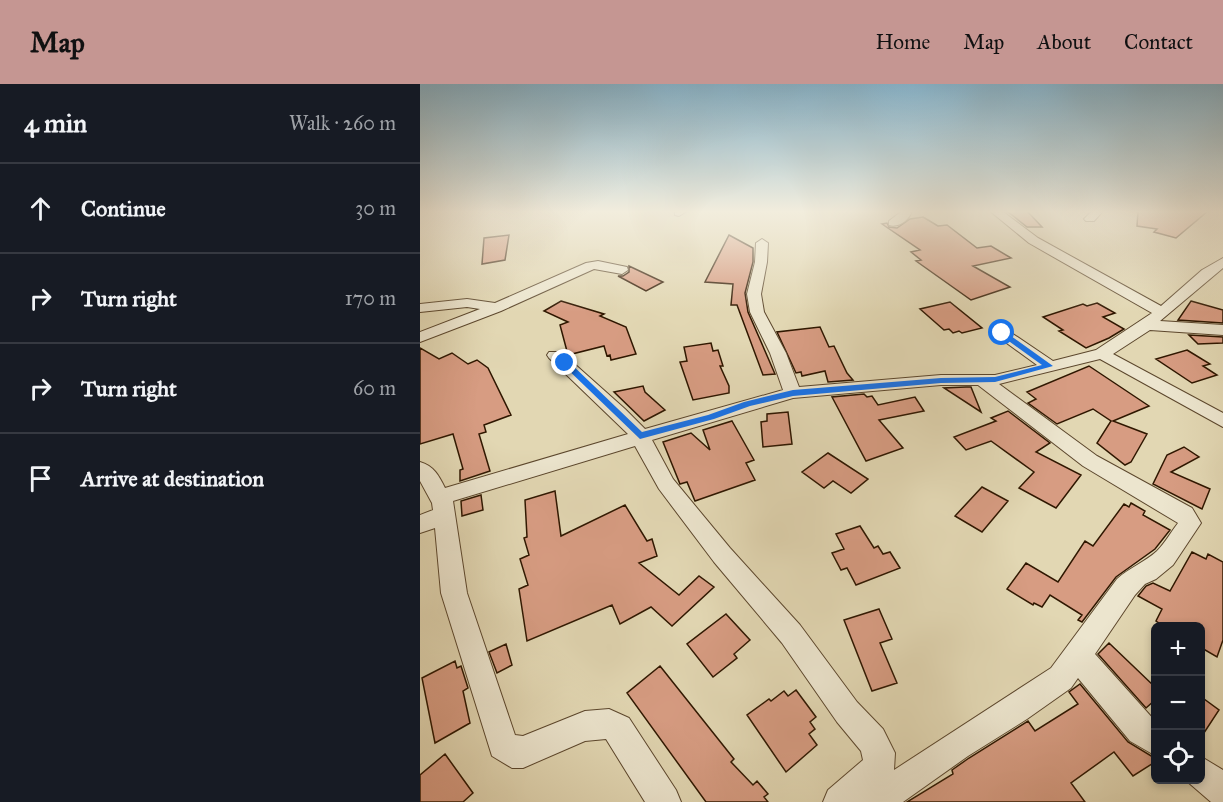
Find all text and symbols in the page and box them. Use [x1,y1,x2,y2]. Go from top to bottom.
text: Map [30,25,85,60]
text: Home [875,29,930,55]
text: Map [963,29,1004,55]
text: About [1037,29,1091,55]
text: Contact [1124,29,1193,55]
text: 4 min [24,107,87,139]
text: Walk · 260 m [289,111,396,135]
icon: ahead [24,192,57,225]
text: Continue [81,195,166,222]
text: 30 m [355,196,396,220]
icon: right [24,282,57,315]
text: Turn right [81,285,177,312]
text: 170 m [345,286,396,310]
route start [988,319,1014,345]
route end [551,349,577,375]
icon: right [24,372,57,405]
text: Turn right [81,375,177,402]
text: 60 m [353,376,396,400]
icon: arrive [24,462,57,495]
text: Arrive at destination [81,465,264,492]
map controls [1151,622,1205,784]
button: + [1151,622,1205,676]
button: − [1151,676,1205,730]
button: locate [1151,730,1205,784]

